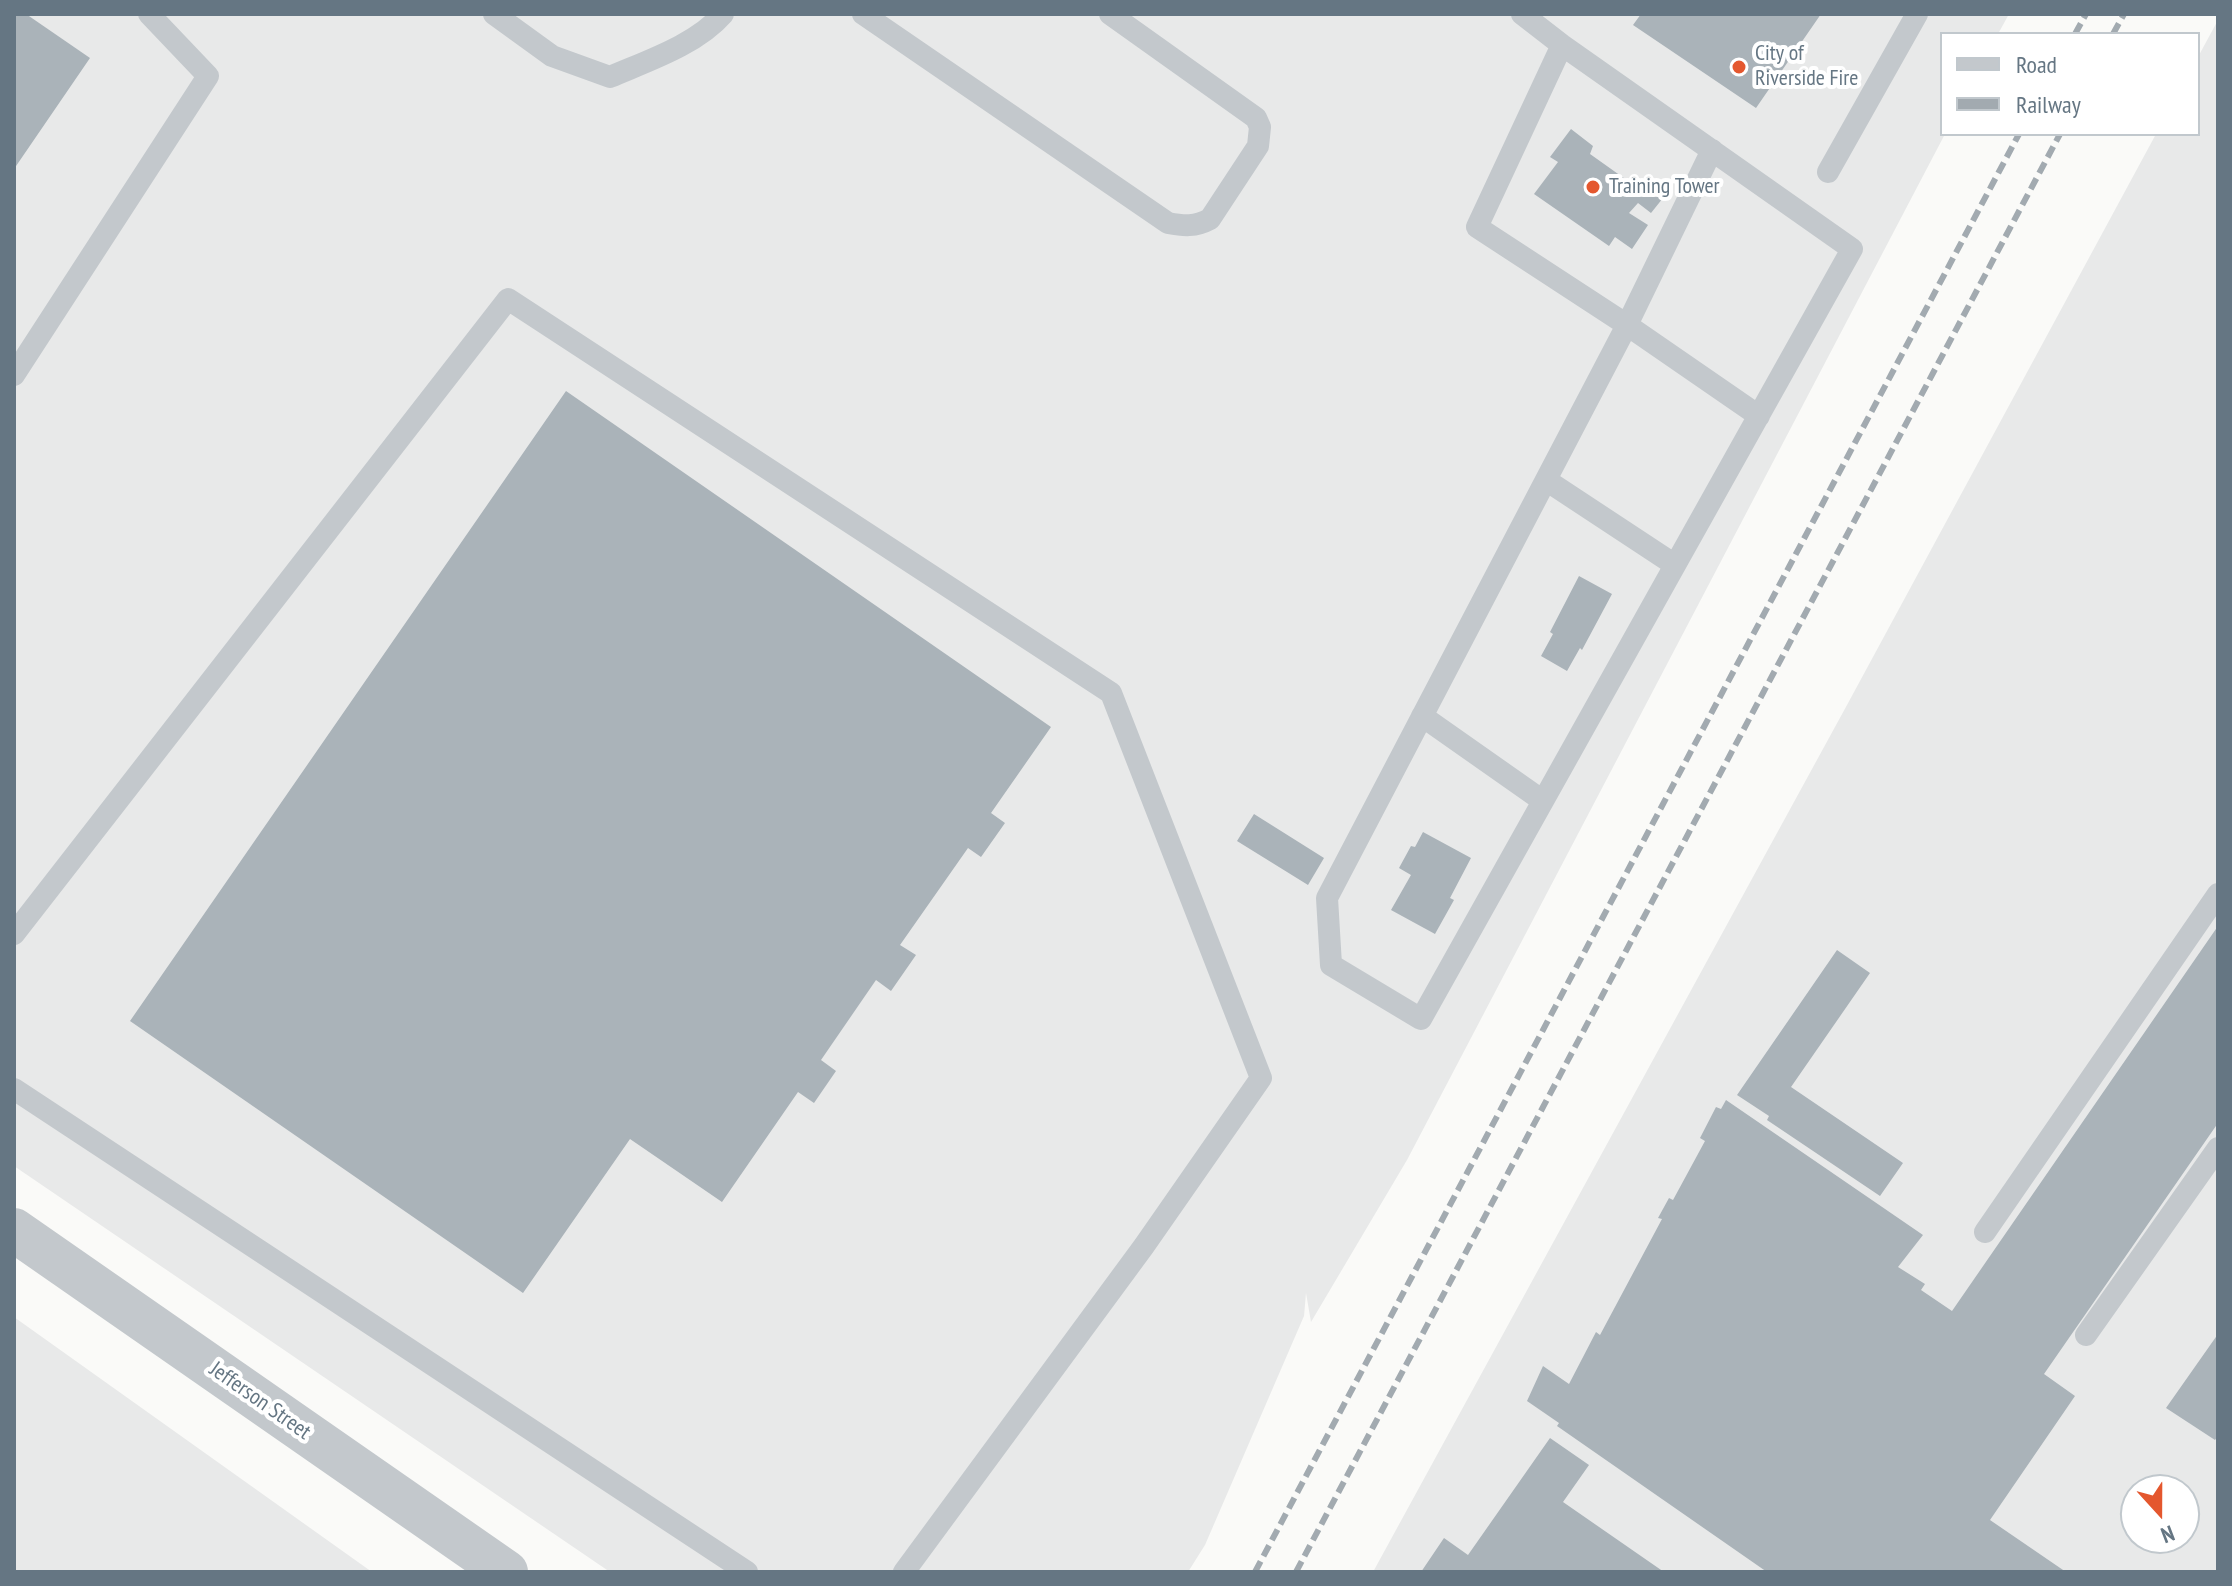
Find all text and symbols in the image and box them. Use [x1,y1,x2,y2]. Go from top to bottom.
legend [1940,32,2200,136]
place label: City of Riverside Fire [1755,41,1858,92]
text: Road [2016,49,2057,80]
marker: City of Riverside Fire [1730,58,1748,76]
text: Railway [2016,89,2081,120]
place label: Training Tower [1609,174,1720,200]
marker: Training Tower [1584,178,1602,196]
street label: Jefferson Street [204,1357,316,1445]
north arrow [2120,1474,2200,1554]
text: N [2157,1519,2178,1550]

